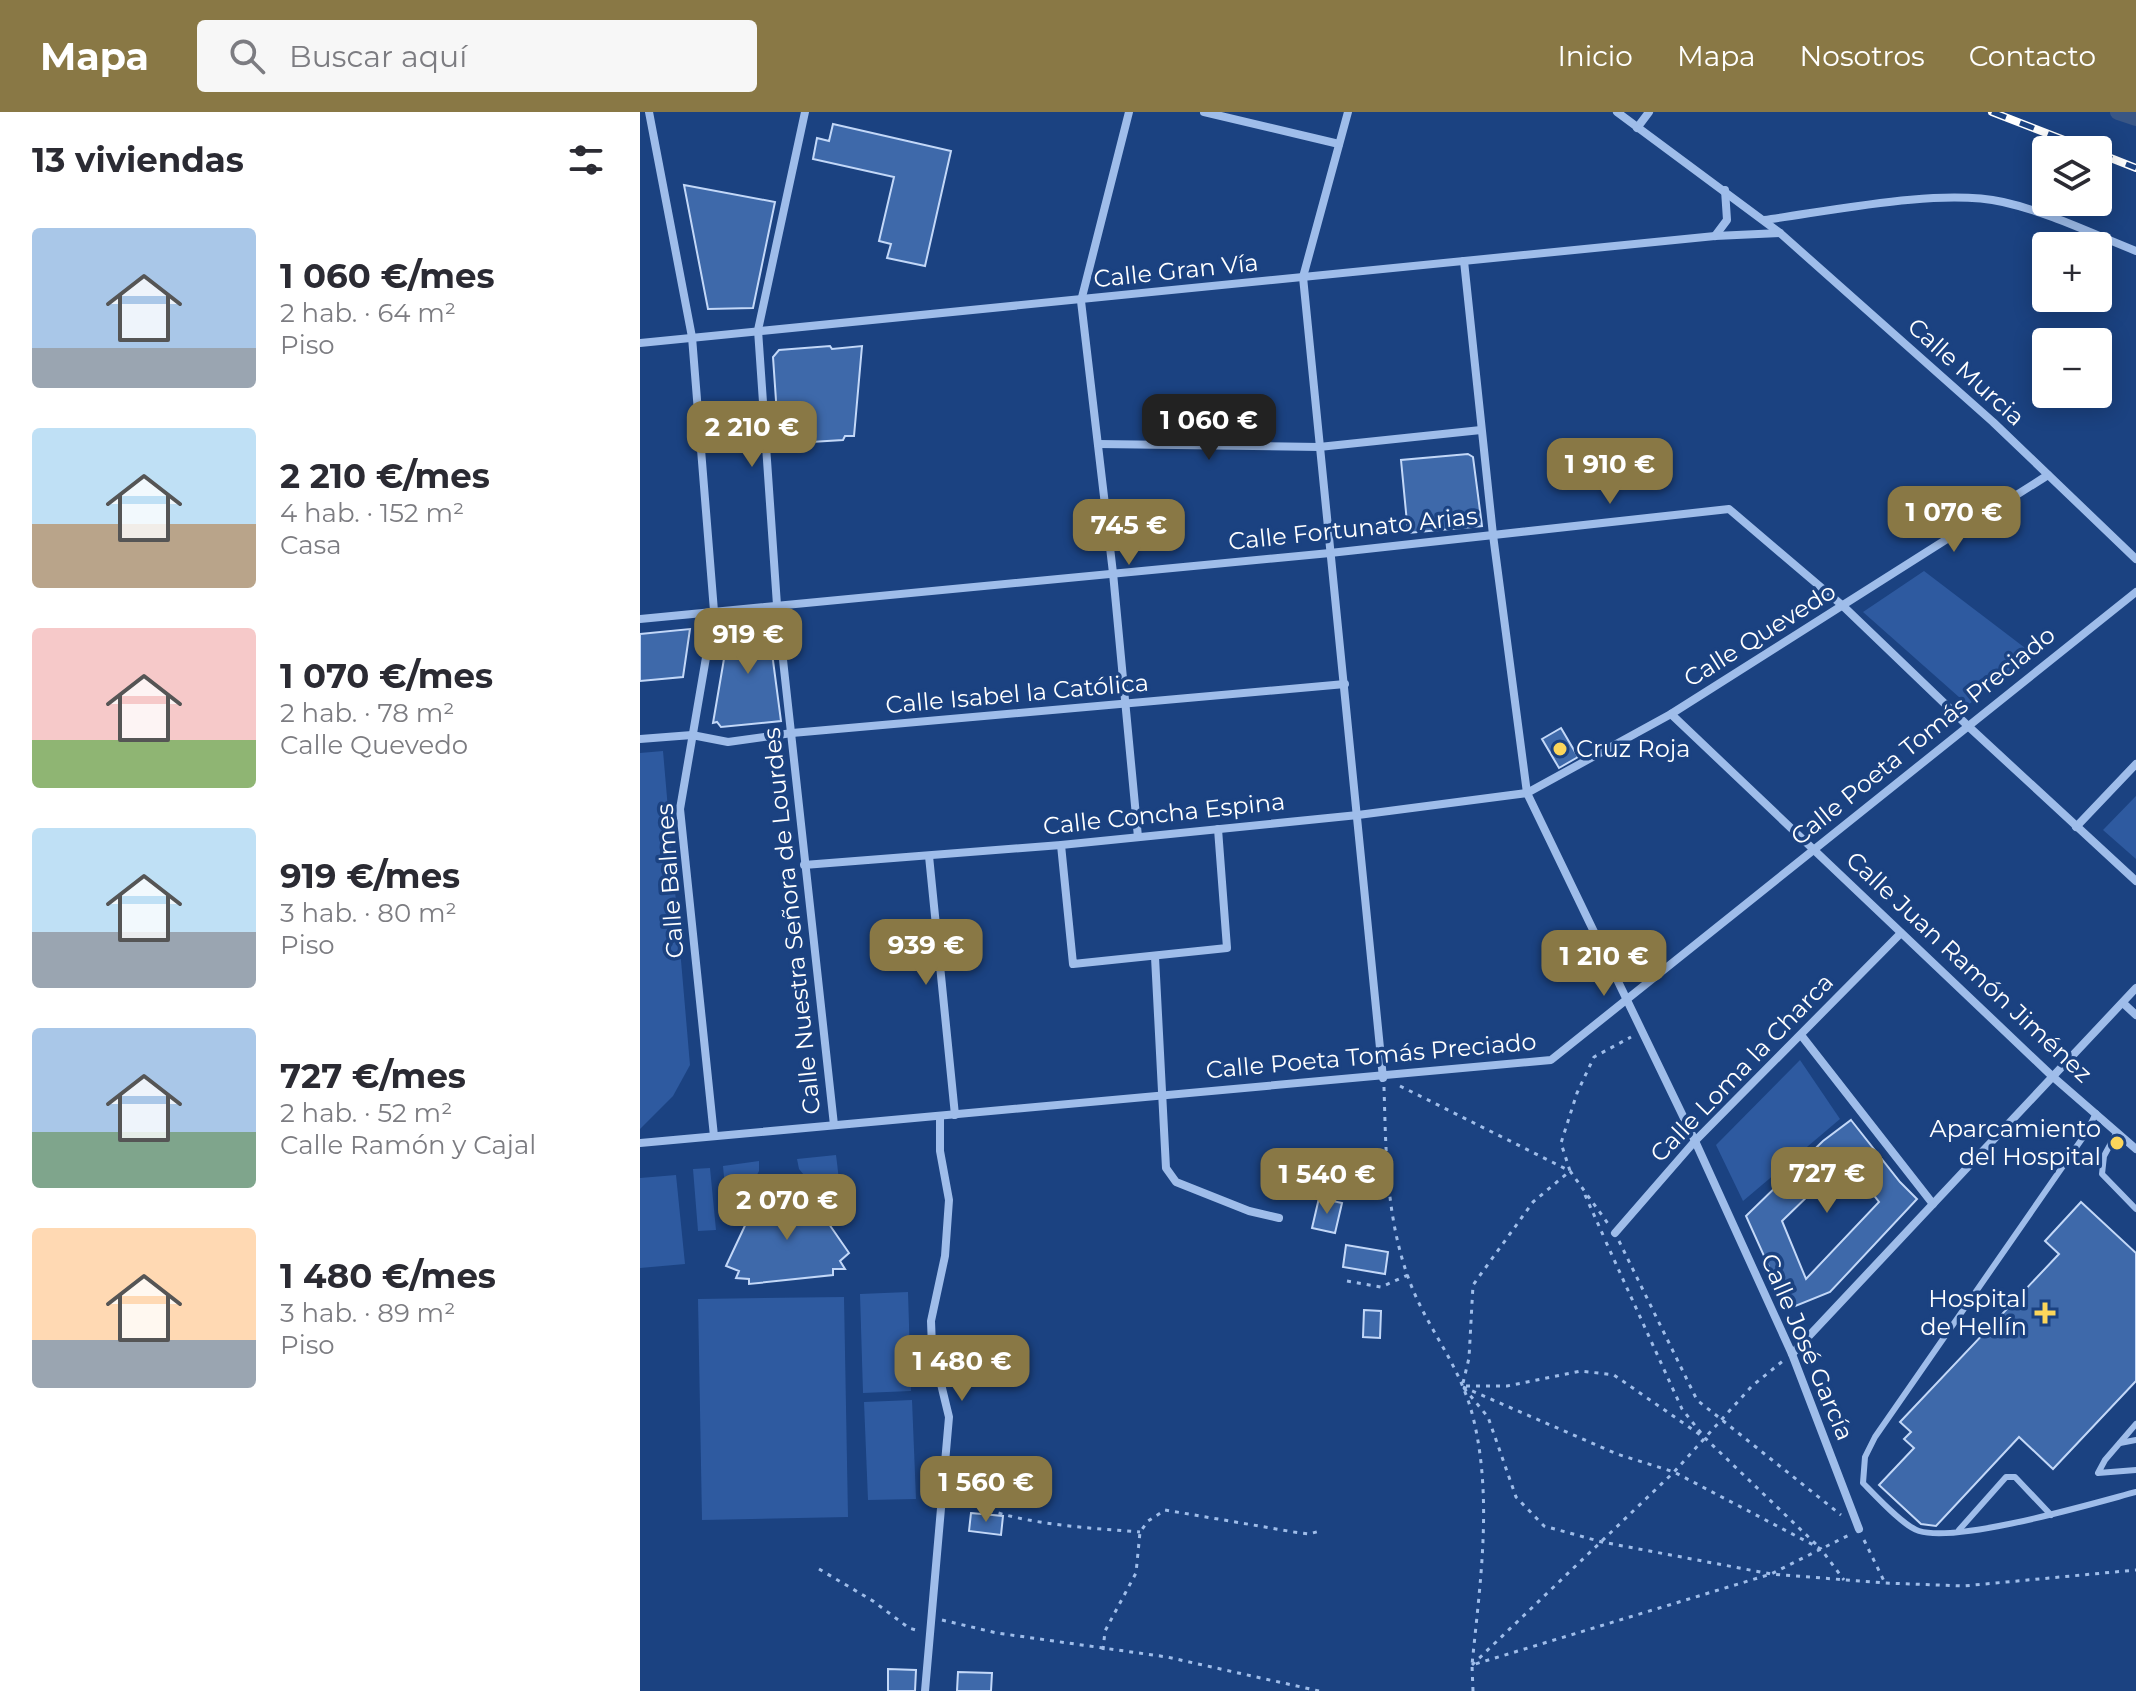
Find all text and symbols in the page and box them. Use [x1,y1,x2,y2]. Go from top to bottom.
search box [197,20,757,92]
text: Mapa [40,33,149,80]
icon: search [225,34,269,78]
text: Buscar aquí [289,38,467,75]
text: Inicio [1557,39,1633,73]
text: Mapa [1677,39,1756,73]
text: Nosotros [1800,39,1925,73]
text: Contacto [1969,39,2096,73]
map controls [2032,136,2112,408]
button: layers [2032,136,2112,216]
icon: filters [564,138,608,182]
text: 13 viviendas [32,139,244,181]
button: + [2032,232,2112,312]
street label: Calle Gran Vía [1092,247,1260,294]
text: 1 060 €/mes [280,255,494,297]
icon: home [96,260,192,356]
text: 2 hab. · 64 m² [280,297,456,329]
street label: Calle Murcia [1902,312,2031,432]
button: − [2032,328,2112,408]
text: Piso [280,329,335,361]
pin: 1 060 € [1135,394,1283,462]
pin: 2 210 € [678,401,826,469]
text: 1 060 € [1160,404,1258,436]
text: 2 210 € [705,411,799,443]
pin: 1 910 € [1536,438,1684,506]
text: 1 910 € [1565,448,1655,480]
text: 2 210 €/mes [280,455,490,497]
icon: home [96,460,192,556]
pin: 1 070 € [1880,486,2028,554]
text: 1 070 € [1906,496,2002,528]
text: 4 hab. · 152 m² [280,497,464,529]
pin: 745 € [1073,499,1185,567]
street label: Calle Fortunato Arias [1227,501,1479,556]
text: 745 € [1091,509,1167,541]
text: Casa [280,529,342,561]
street label: Calle Quevedo [1678,576,1841,693]
pin: 919 € [692,608,804,676]
text: 919 € [712,618,784,650]
street label: Calle Poeta Tomás Preciado [1785,620,2061,851]
text: 1 070 €/mes [280,655,493,697]
icon: home [96,660,192,756]
street label: Calle Isabel la Católica [884,668,1150,719]
text: 2 hab. · 78 m² [280,697,454,729]
street label: Calle Nuestra Señora de Lourdes [757,726,826,1116]
text: Calle Quevedo [280,729,468,761]
place label: Cruz Roja [1576,734,1690,763]
marker: Cruz Roja [1551,740,1569,758]
street label: Calle Concha Espina [1042,786,1286,841]
street label: Calle Balmes [650,803,689,959]
street label: Calle Juan Ramón Jiménez [1841,845,2098,1088]
text: 919 €/mes [280,855,460,897]
icon: home [96,860,192,956]
text: 3 hab. · 80 m² [280,897,457,929]
pin: 939 € [870,919,982,987]
text: Piso [280,929,335,961]
text: 939 € [888,929,964,961]
pin: 1 210 € [1530,930,1678,998]
text: 1 210 € [1559,940,1649,972]
street label: Calle Loma la Charca [1644,967,1839,1168]
street label: Calle Poeta Tomás Preciado [1204,1027,1537,1084]
text: 727 €/mes [280,1055,466,1097]
icon: home [96,1060,192,1156]
text: 2 hab. · 52 m² [280,1097,452,1129]
place label: Aparcamiento del Hospital [1929,1114,2101,1171]
text: Calle Ramón y Cajal [280,1129,536,1161]
marker: Aparcamiento del Hospital [2108,1134,2126,1152]
pin: 727 € [1771,1147,1883,1215]
pin: 1 540 € [1253,1148,1401,1216]
text: 727 € [1789,1157,1865,1189]
text: 1 540 € [1278,1158,1376,1190]
pin: 2 070 € [713,1174,861,1242]
text: 2 070 € [736,1184,838,1216]
street label: Calle José García [1755,1249,1860,1445]
text: 1 480 €/mes [280,1255,496,1297]
icon: home [96,1260,192,1356]
place label: Hospital de Hellín [1920,1284,2027,1341]
text: 3 hab. · 89 m² [280,1297,455,1329]
marker: Hospital de Hellín [2034,1302,2056,1324]
text: Piso [280,1329,335,1361]
pin: 1 480 € [888,1335,1036,1403]
text: 1 480 € [913,1345,1011,1377]
pin: 1 560 € [912,1456,1060,1524]
text: 1 560 € [938,1466,1034,1498]

